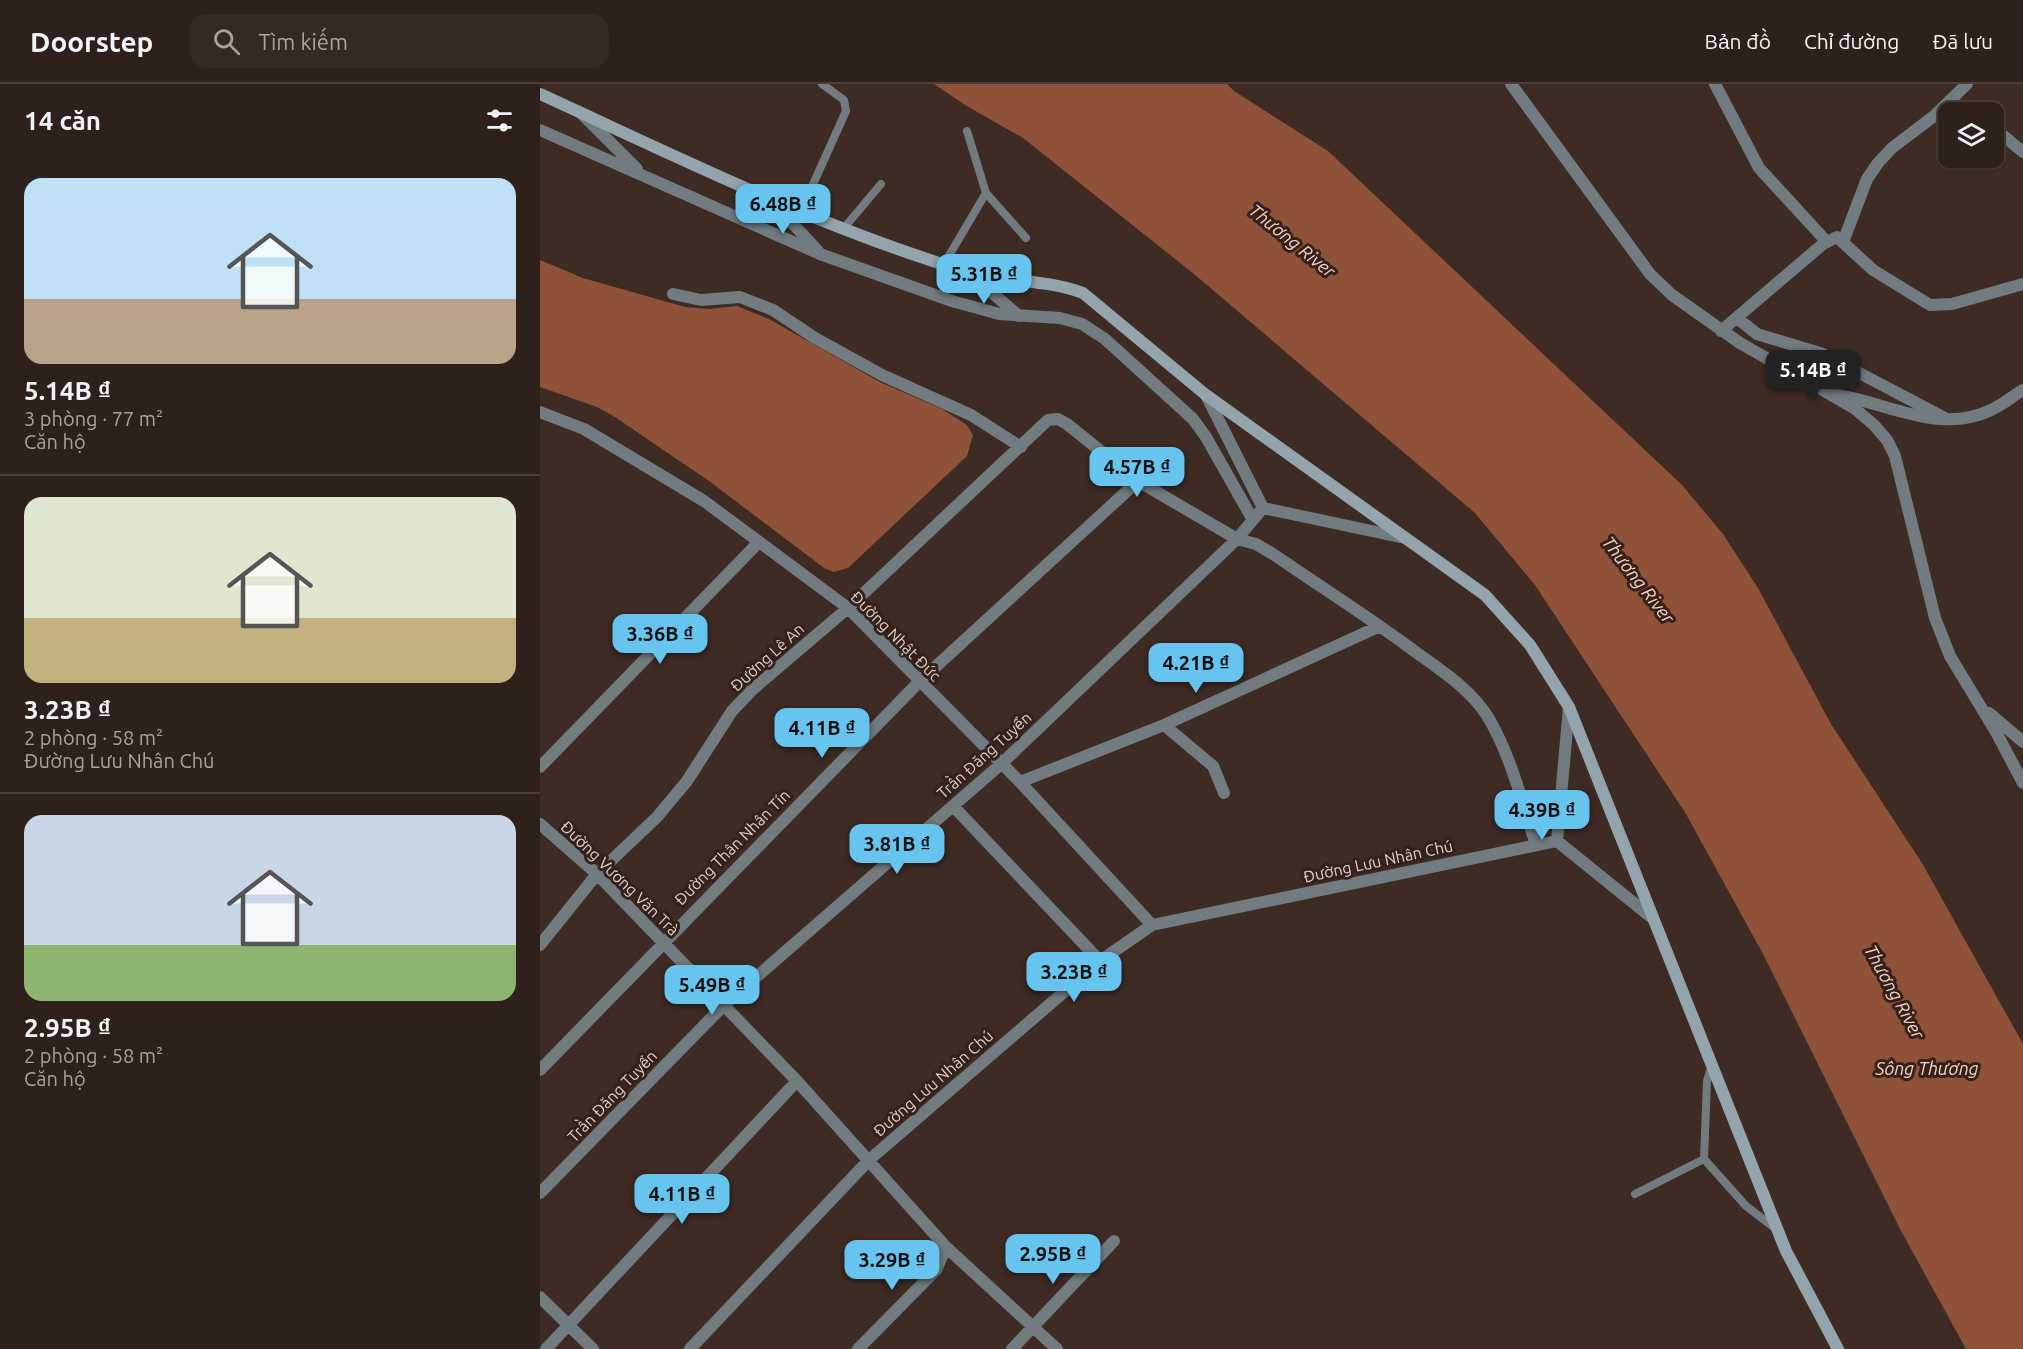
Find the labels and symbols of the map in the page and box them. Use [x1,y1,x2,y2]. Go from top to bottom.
pin: 6.48B ₫ [728,184,838,235]
water label: Thương River [1246,200,1340,282]
pin: 5.31B ₫ [929,254,1039,305]
pin: 5.14B ₫ [1758,350,1868,401]
pin: 4.57B ₫ [1082,447,1192,498]
water label: Thương River [1599,532,1680,628]
street label: Đường Nhật Đức [847,587,945,685]
pin: 3.36B ₫ [605,614,715,665]
street label: Đường Lê An [727,619,807,695]
pin: 4.21B ₫ [1141,643,1251,694]
street label: Trần Đăng Tuyển [931,706,1035,802]
pin: 4.11B ₫ [767,708,877,759]
street label: Đường Thân Nhân Tín [671,786,793,908]
pin: 4.39B ₫ [1487,790,1597,841]
street label: Đường Vương Văn Trà [557,817,683,939]
pin: 3.81B ₫ [842,824,952,875]
street label: Đường Lưu Nhân Chú [1302,836,1454,886]
water label: Thương River [1861,941,1929,1043]
pin: 3.23B ₫ [1019,952,1129,1003]
pin: 5.49B ₫ [657,965,767,1016]
street label: Đường Lưu Nhân Chú [870,1026,996,1140]
street label: Trần Đăng Tuyển [562,1044,660,1146]
water label: Sông Thương [1874,1058,1979,1078]
pin: 4.11B ₫ [627,1174,737,1225]
pin: 2.95B ₫ [998,1234,1108,1285]
pin: 3.29B ₫ [837,1240,947,1291]

